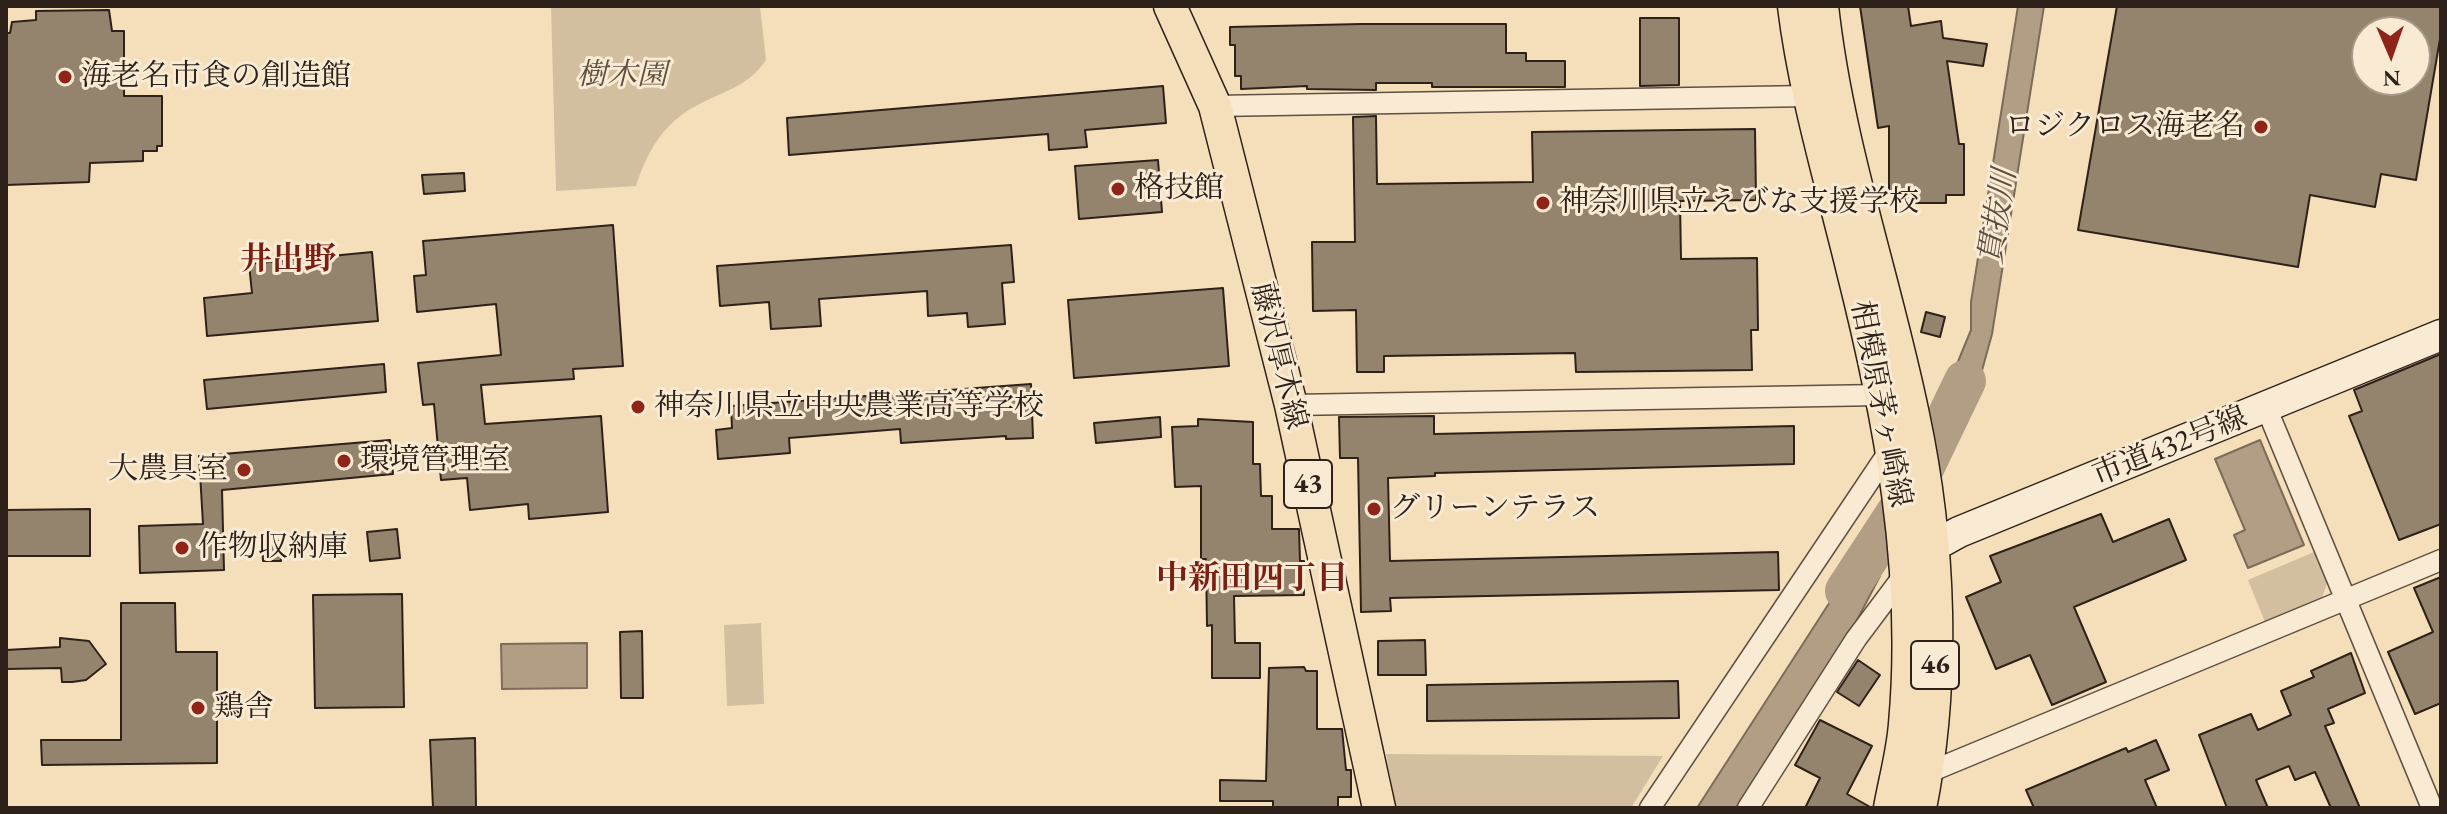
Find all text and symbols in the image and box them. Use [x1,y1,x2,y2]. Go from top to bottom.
north arrow [2351,16,2431,96]
park label: 樹木園 [577,58,667,94]
place label: 海老名市食の創造館 [81,59,351,95]
text: N [2382,64,2401,93]
marker: 海老名市食の創造館 [56,68,74,86]
place label: ロジクロス海老名 [2005,109,2245,145]
marker: ロジクロス海老名 [2252,118,2270,136]
water label: 貫抜川 [1973,167,2025,267]
place label: 格技館 [1134,171,1224,207]
marker: 格技館 [1109,180,1127,198]
place label: 神奈川県立えびな支援学校 [1559,185,1919,221]
marker: 神奈川県立えびな支援学校 [1534,194,1552,212]
district label: 井出野 [240,241,336,279]
street label: 藤沢厚木線 [1242,279,1314,433]
street label: 相模原茅ヶ崎線 [1842,297,1918,511]
place label: 神奈川県立中央農業高等学校 [654,389,1044,425]
marker: 神奈川県立中央農業高等学校 [629,398,647,416]
street label: 市道432号線 [2088,400,2252,494]
place label: 環境管理室 [360,443,510,479]
place label: 大農具室 [108,452,228,488]
marker: 環境管理室 [335,452,353,470]
road number: 43 [1284,460,1332,508]
marker: 大農具室 [235,461,253,479]
place label: グリーンテラス [1390,491,1600,527]
marker: グリーンテラス [1365,500,1383,518]
place label: 作物収納庫 [198,530,348,566]
marker: 作物収納庫 [173,539,191,557]
district label: 中新田四丁目 [1156,560,1348,598]
road number: 46 [1911,641,1959,689]
place label: 鶏舎 [214,690,274,726]
marker: 鶏舎 [189,699,207,717]

